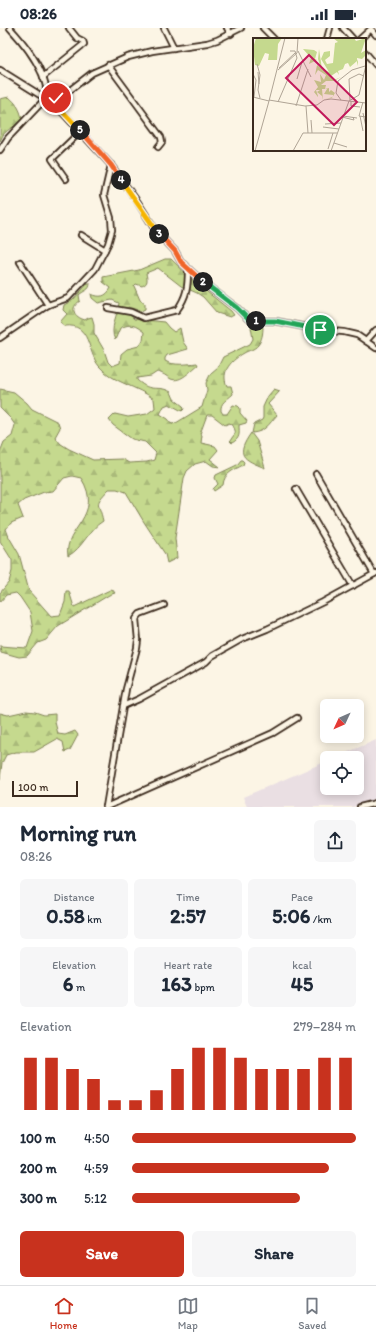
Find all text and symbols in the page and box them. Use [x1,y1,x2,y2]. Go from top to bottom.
text: 08:26 [20,5,57,23]
inset map [253,38,366,151]
pin [39,81,73,115]
icon: check [45,87,67,109]
pin: 5 [70,120,90,140]
text: 5 [77,123,83,136]
pin: 4 [111,170,131,190]
text: 4 [118,173,124,186]
pin: 3 [149,224,169,244]
text: 3 [156,227,162,240]
pin: 2 [193,272,213,292]
text: 2 [200,275,206,288]
pin: 1 [246,311,266,331]
pin [303,313,337,347]
text: 1 [253,314,259,327]
icon: arrive [309,319,331,341]
north arrow [320,699,364,743]
map controls [320,699,364,795]
button: locate [320,751,364,795]
scale bar [12,779,78,798]
text: 100 m [18,781,48,794]
text: Morning run [20,820,136,847]
button: share [314,820,356,862]
text: 08:26 [20,849,52,864]
text: Distance [53,891,95,904]
text: Time [176,891,200,904]
text: Pace [291,891,313,904]
text: 0.58 [46,904,85,928]
text: 2:57 [170,904,206,928]
text: 5:06 [272,904,310,928]
text: km [85,913,102,926]
text: /km [310,913,332,926]
text: Elevation [52,959,96,972]
text: Heart rate [164,959,212,972]
text: kcal [292,959,312,972]
text: 6 [63,972,73,996]
text: 163 [161,972,192,996]
text: 45 [291,972,313,996]
text: m [73,981,85,994]
text: bpm [192,981,215,994]
text: Elevation [20,1019,72,1034]
text: 279–284 m [293,1019,356,1034]
text: 100 m [20,1131,56,1146]
text: 4:50 [84,1131,110,1146]
text: 200 m [20,1161,57,1176]
text: 4:59 [84,1161,109,1176]
text: 300 m [20,1191,57,1206]
text: 5:12 [84,1191,107,1206]
button: Save [20,1231,184,1277]
button: Share [192,1231,356,1277]
tab: Home [50,1295,77,1332]
tab: Map [177,1295,199,1332]
tab: Saved [298,1295,326,1332]

